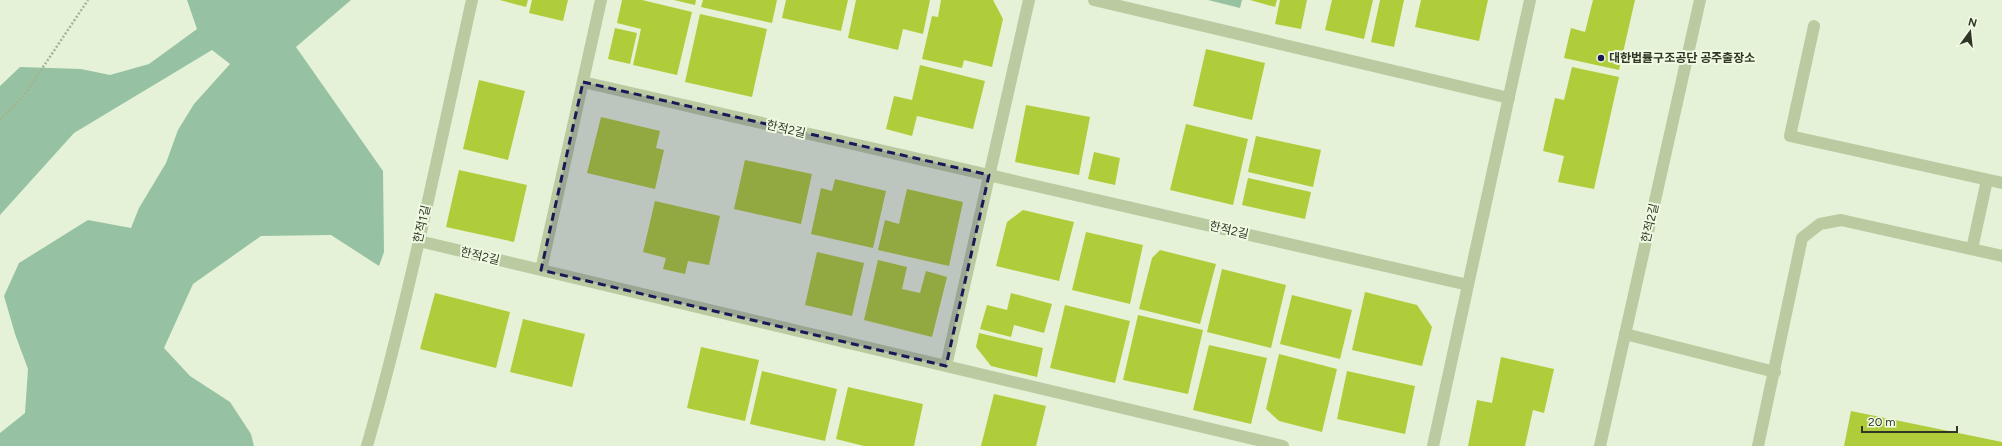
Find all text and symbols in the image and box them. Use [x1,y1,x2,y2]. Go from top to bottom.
north arrow [1950,12,1990,52]
text: N [1967,15,1978,30]
place label: 대한법률구조공단 공주출장소 [1609,51,1755,65]
marker: 대한법률구조공단 공주출장소 [1596,53,1606,63]
street label: 한적2길 [765,118,807,140]
street label: 한적2길 [1639,202,1661,244]
street label: 한적1길 [411,204,433,244]
street label: 한적2길 [1208,219,1250,241]
street label: 한적2길 [459,245,501,267]
scale bar [1862,408,1957,434]
text: 20 m [1868,415,1896,429]

